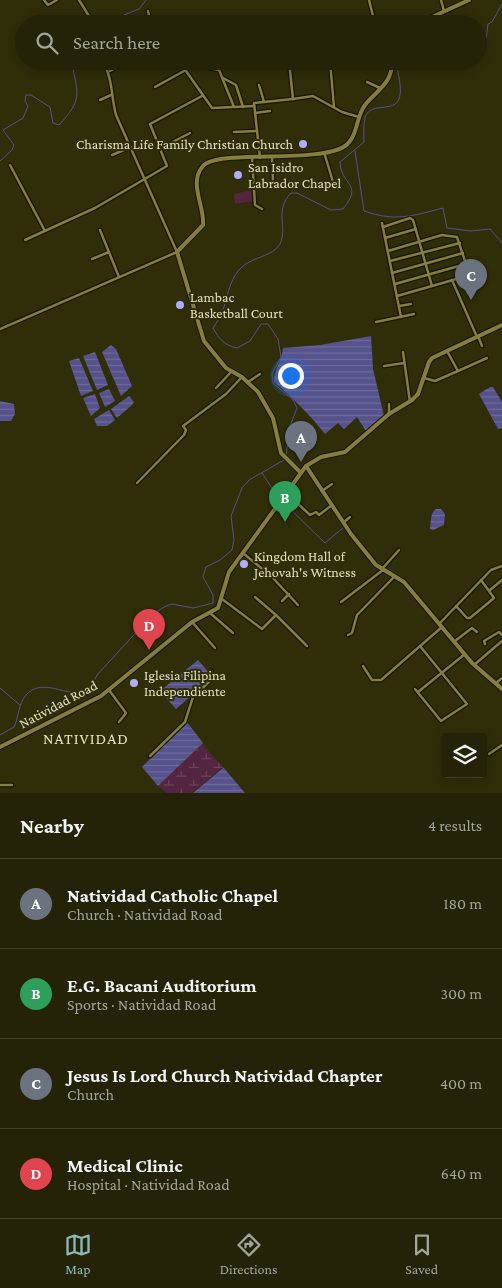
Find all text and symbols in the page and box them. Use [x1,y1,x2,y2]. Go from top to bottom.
search box [15,15,487,70]
icon: search [33,29,61,57]
text: Search here [73,32,160,53]
place label: Charisma Life Family Christian Church [76,136,293,152]
marker: Charisma Life Family Christian Church [297,138,309,150]
place label: San Isidro Labrador Chapel [248,159,342,191]
marker: San Isidro Labrador Chapel [232,169,244,181]
pin: C [455,259,487,300]
place label: Lambac Basketball Court [190,289,283,321]
marker: Lambac Basketball Court [174,299,186,311]
your location [278,363,304,389]
pin: A [285,421,317,462]
pin: B [269,481,301,522]
place label: Kingdom Hall of Jehovah's Witness [252,548,356,580]
marker: Kingdom Hall of Jehovah's Witness [238,558,250,570]
pin: D [133,609,165,650]
place label: Iglesia Filipina Independiente [144,667,226,699]
street label: Natividad Road [16,676,100,731]
marker: Iglesia Filipina Independiente [128,677,140,689]
district label: NATIVIDAD [43,730,129,747]
map controls [442,733,487,778]
button: layers [442,733,487,778]
text: Nearby [20,814,84,838]
text: 4 results [428,817,482,834]
text: Natividad Catholic Chapel [67,885,278,906]
text: A [31,895,41,912]
text: 180 m [443,895,482,912]
text: Church · Natividad Road [67,906,222,923]
text: E.G. Bacani Auditorium [67,975,257,996]
text: B [31,985,41,1002]
text: 300 m [440,985,482,1002]
text: Sports · Natividad Road [67,996,216,1013]
text: Jesus Is Lord Church Natividad Chapter [67,1065,383,1086]
text: C [31,1075,41,1092]
text: 400 m [440,1075,482,1092]
text: Church [67,1086,114,1103]
text: Medical Clinic [67,1155,183,1176]
text: D [30,1165,42,1182]
text: 640 m [441,1165,482,1182]
text: Hospital · Natividad Road [67,1176,230,1193]
tab: Map [64,1231,92,1277]
tab: Directions [220,1231,278,1277]
tab: Saved [405,1231,438,1277]

